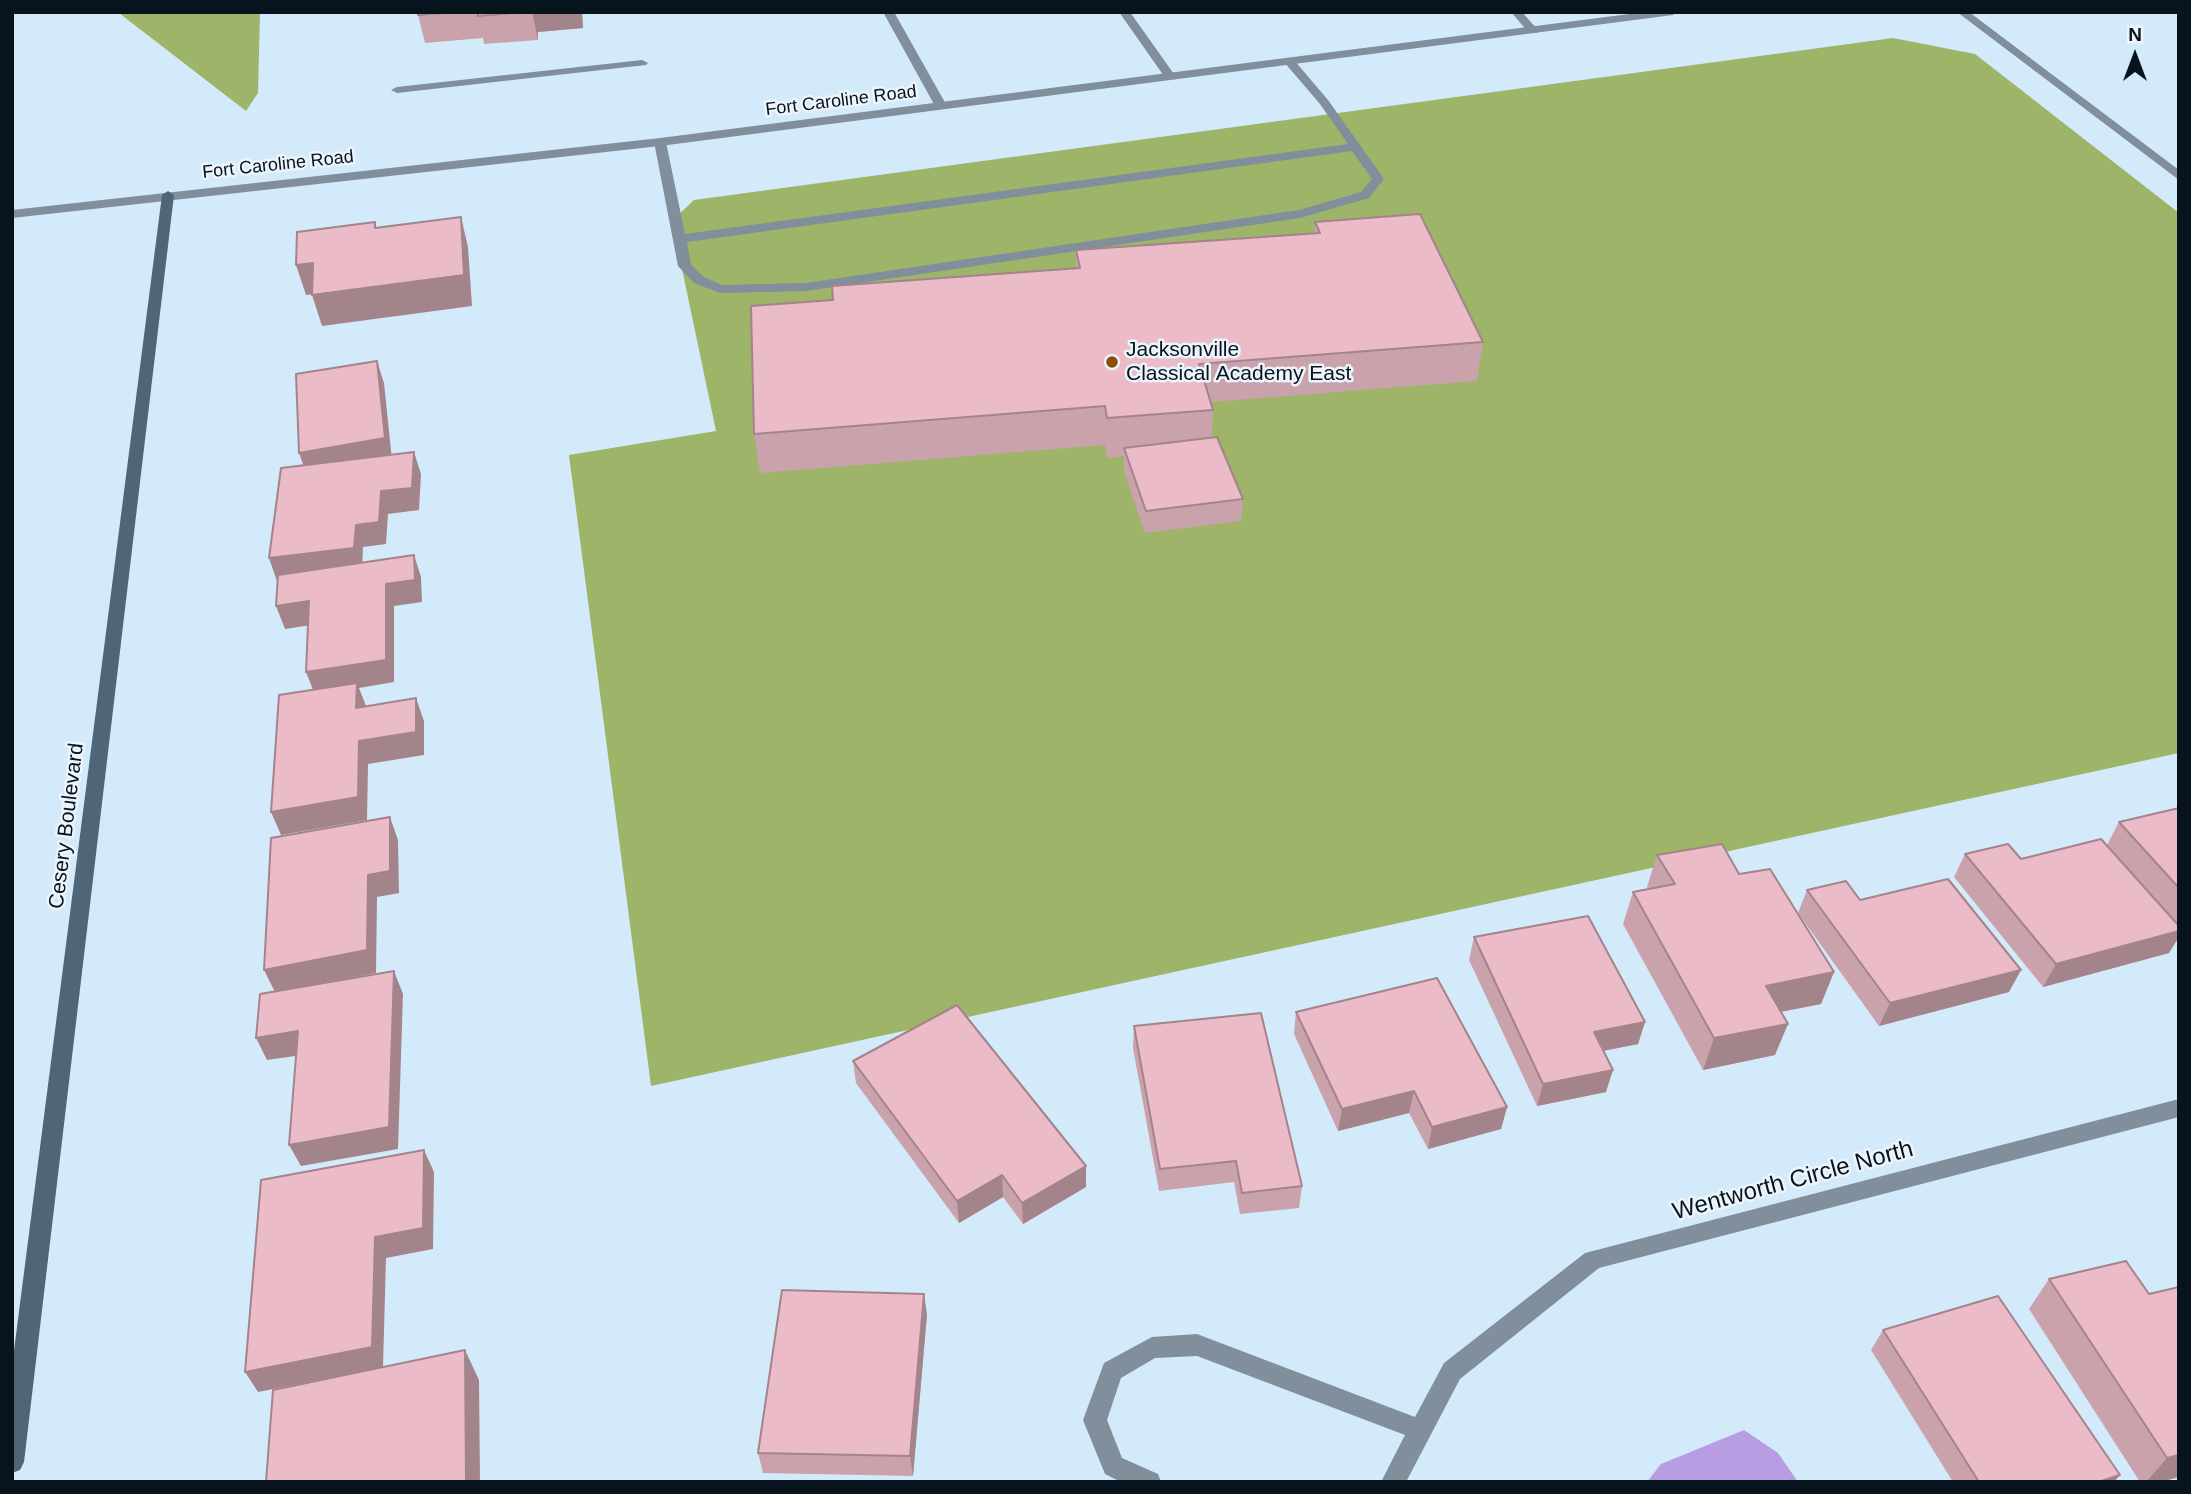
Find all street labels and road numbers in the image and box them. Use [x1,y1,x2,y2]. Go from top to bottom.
street label: Fort Caroline Road [764,81,918,121]
street label: Fort Caroline Road [201,146,355,184]
street label: Cesery Boulevard [44,742,90,910]
street label: Wentworth Circle North [1670,1135,1916,1227]

